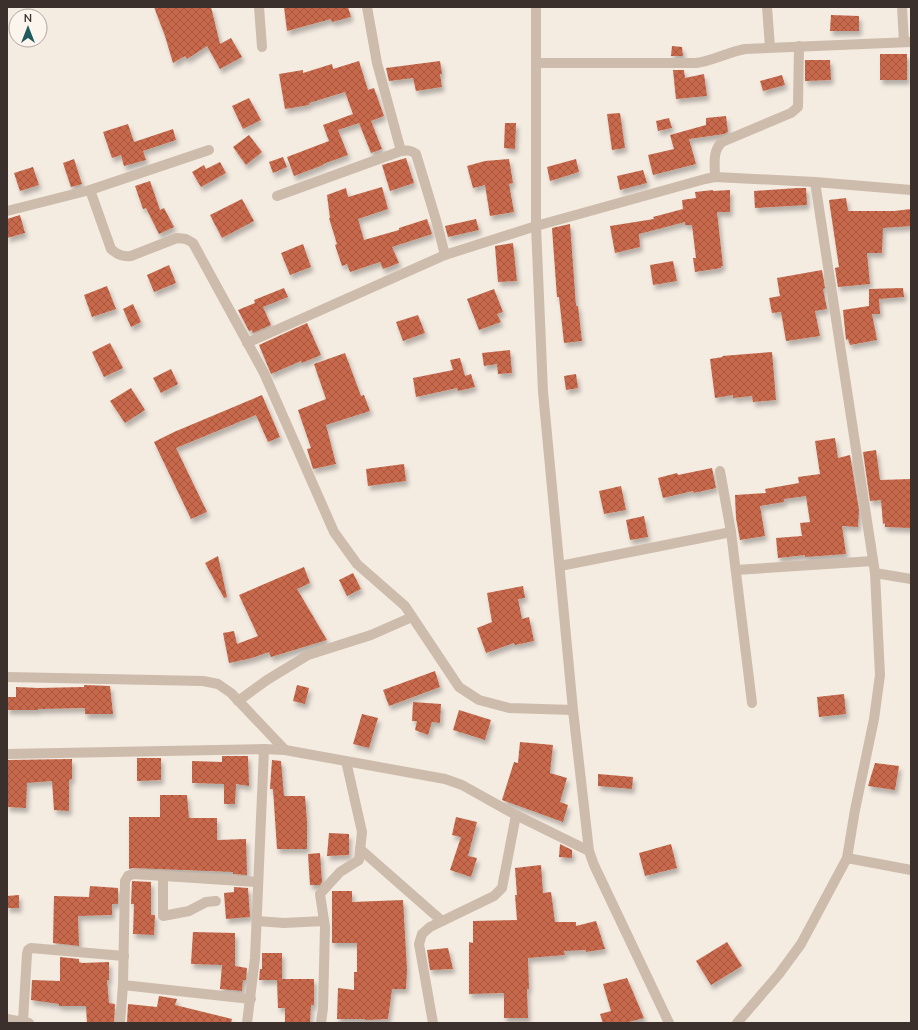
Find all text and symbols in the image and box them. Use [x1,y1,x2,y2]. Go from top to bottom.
north arrow [8,8,48,48]
text: N [24,11,32,25]

